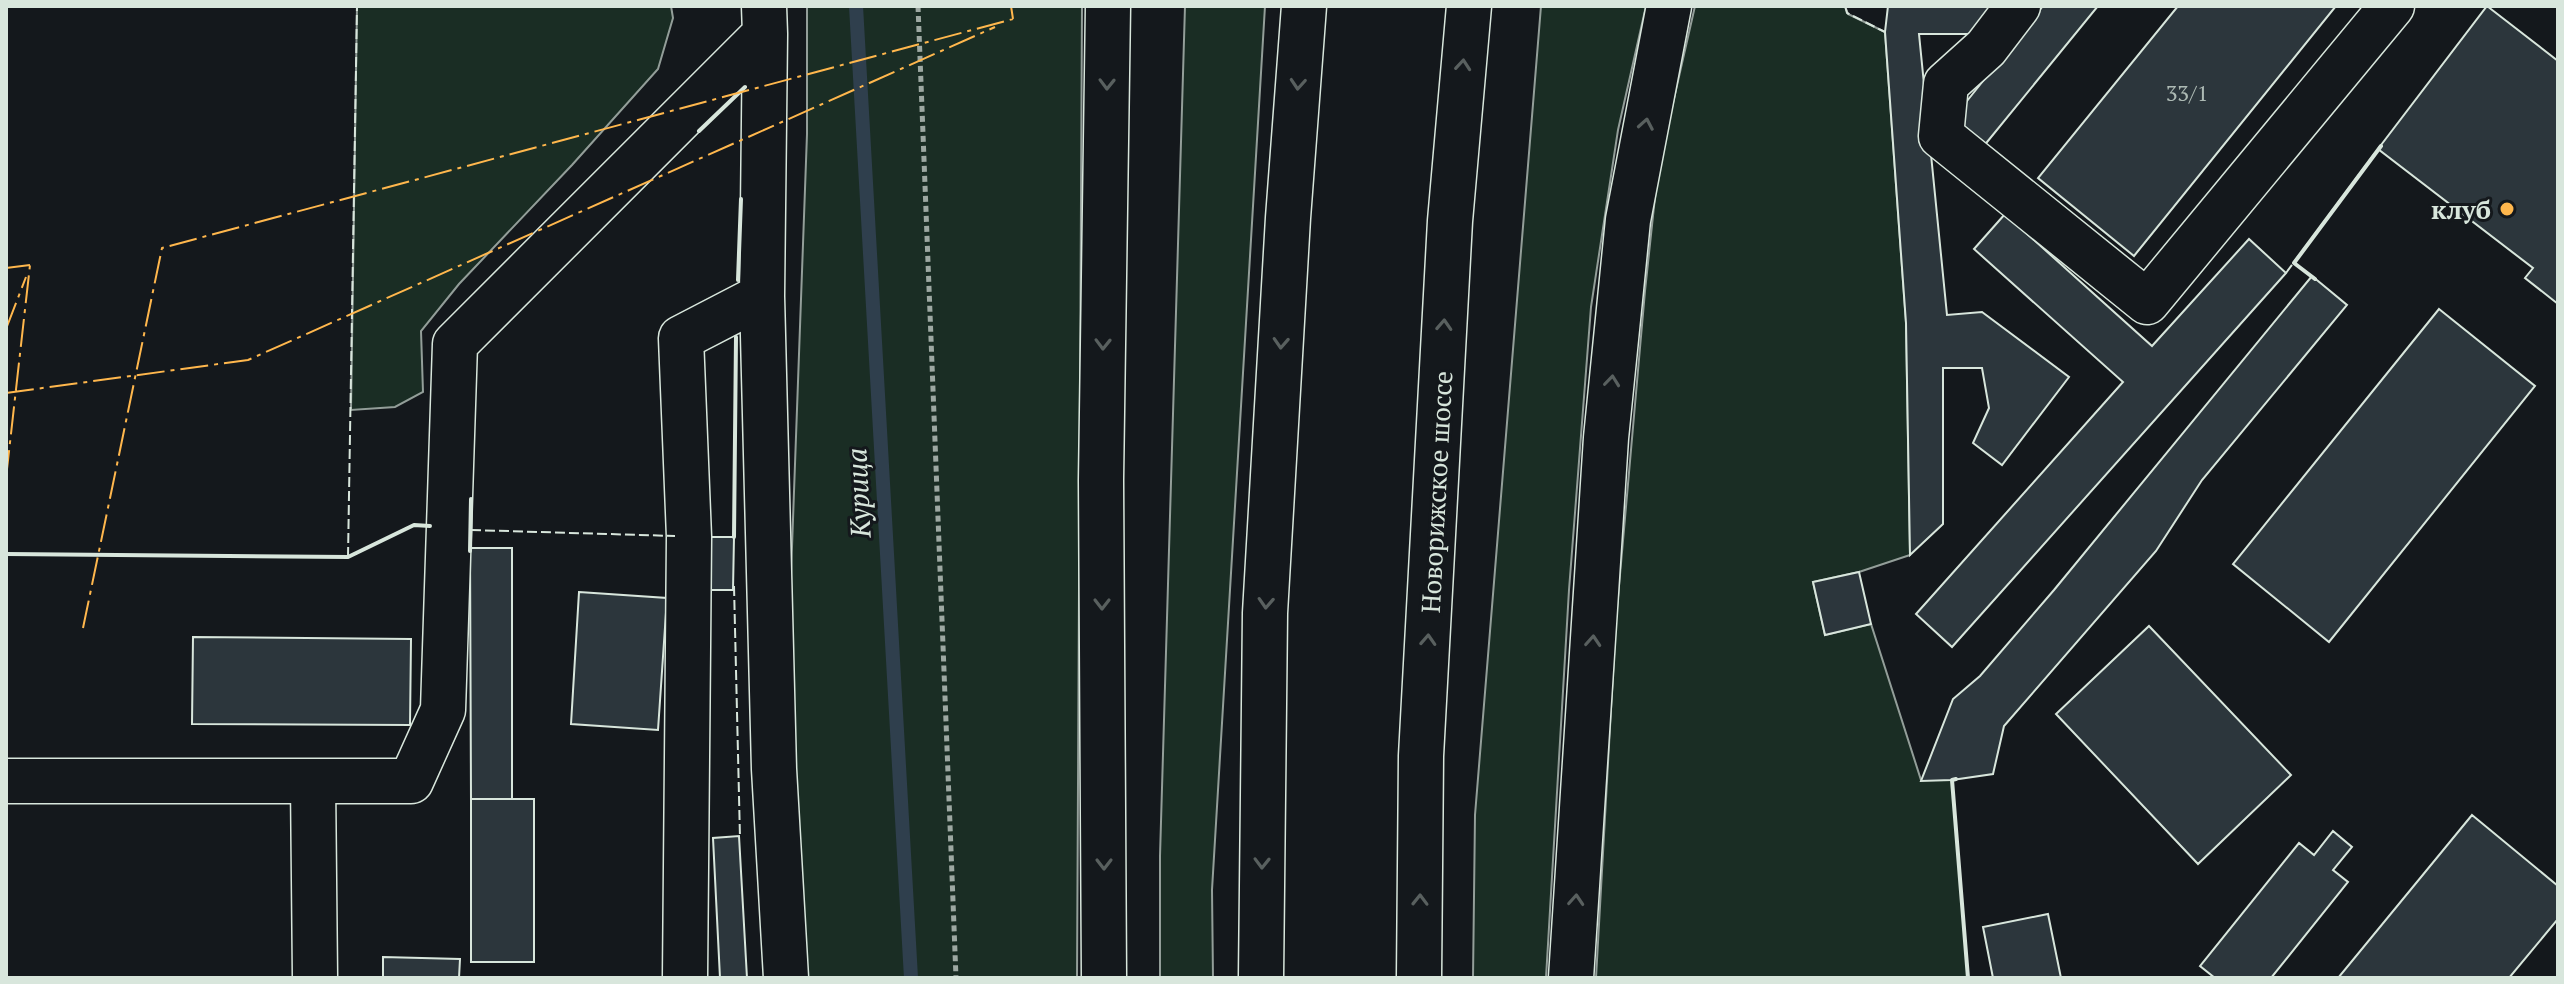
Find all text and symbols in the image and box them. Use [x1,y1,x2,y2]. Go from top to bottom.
one-way arrow [1455,58,1472,71]
one-way arrow [1098,78,1115,91]
one-way arrow [1290,78,1307,91]
house number: 33/1 [2166,78,2208,107]
one-way arrow [1636,117,1653,131]
place label: клуб [2431,192,2491,226]
marker: клуб [2498,200,2516,218]
one-way arrow [1436,318,1453,331]
one-way arrow [1273,337,1290,350]
one-way arrow [1094,338,1112,351]
street label: Новорижское шоссе [1413,370,1459,614]
one-way arrow [1603,375,1620,388]
water label: Курица [837,447,879,540]
one-way arrow [1257,597,1274,610]
one-way arrow [1093,598,1111,611]
one-way arrow [1419,633,1436,646]
one-way arrow [1584,634,1601,647]
one-way arrow [1253,857,1271,870]
one-way arrow [1095,858,1113,871]
one-way arrow [1411,893,1429,906]
one-way arrow [1567,893,1584,906]

